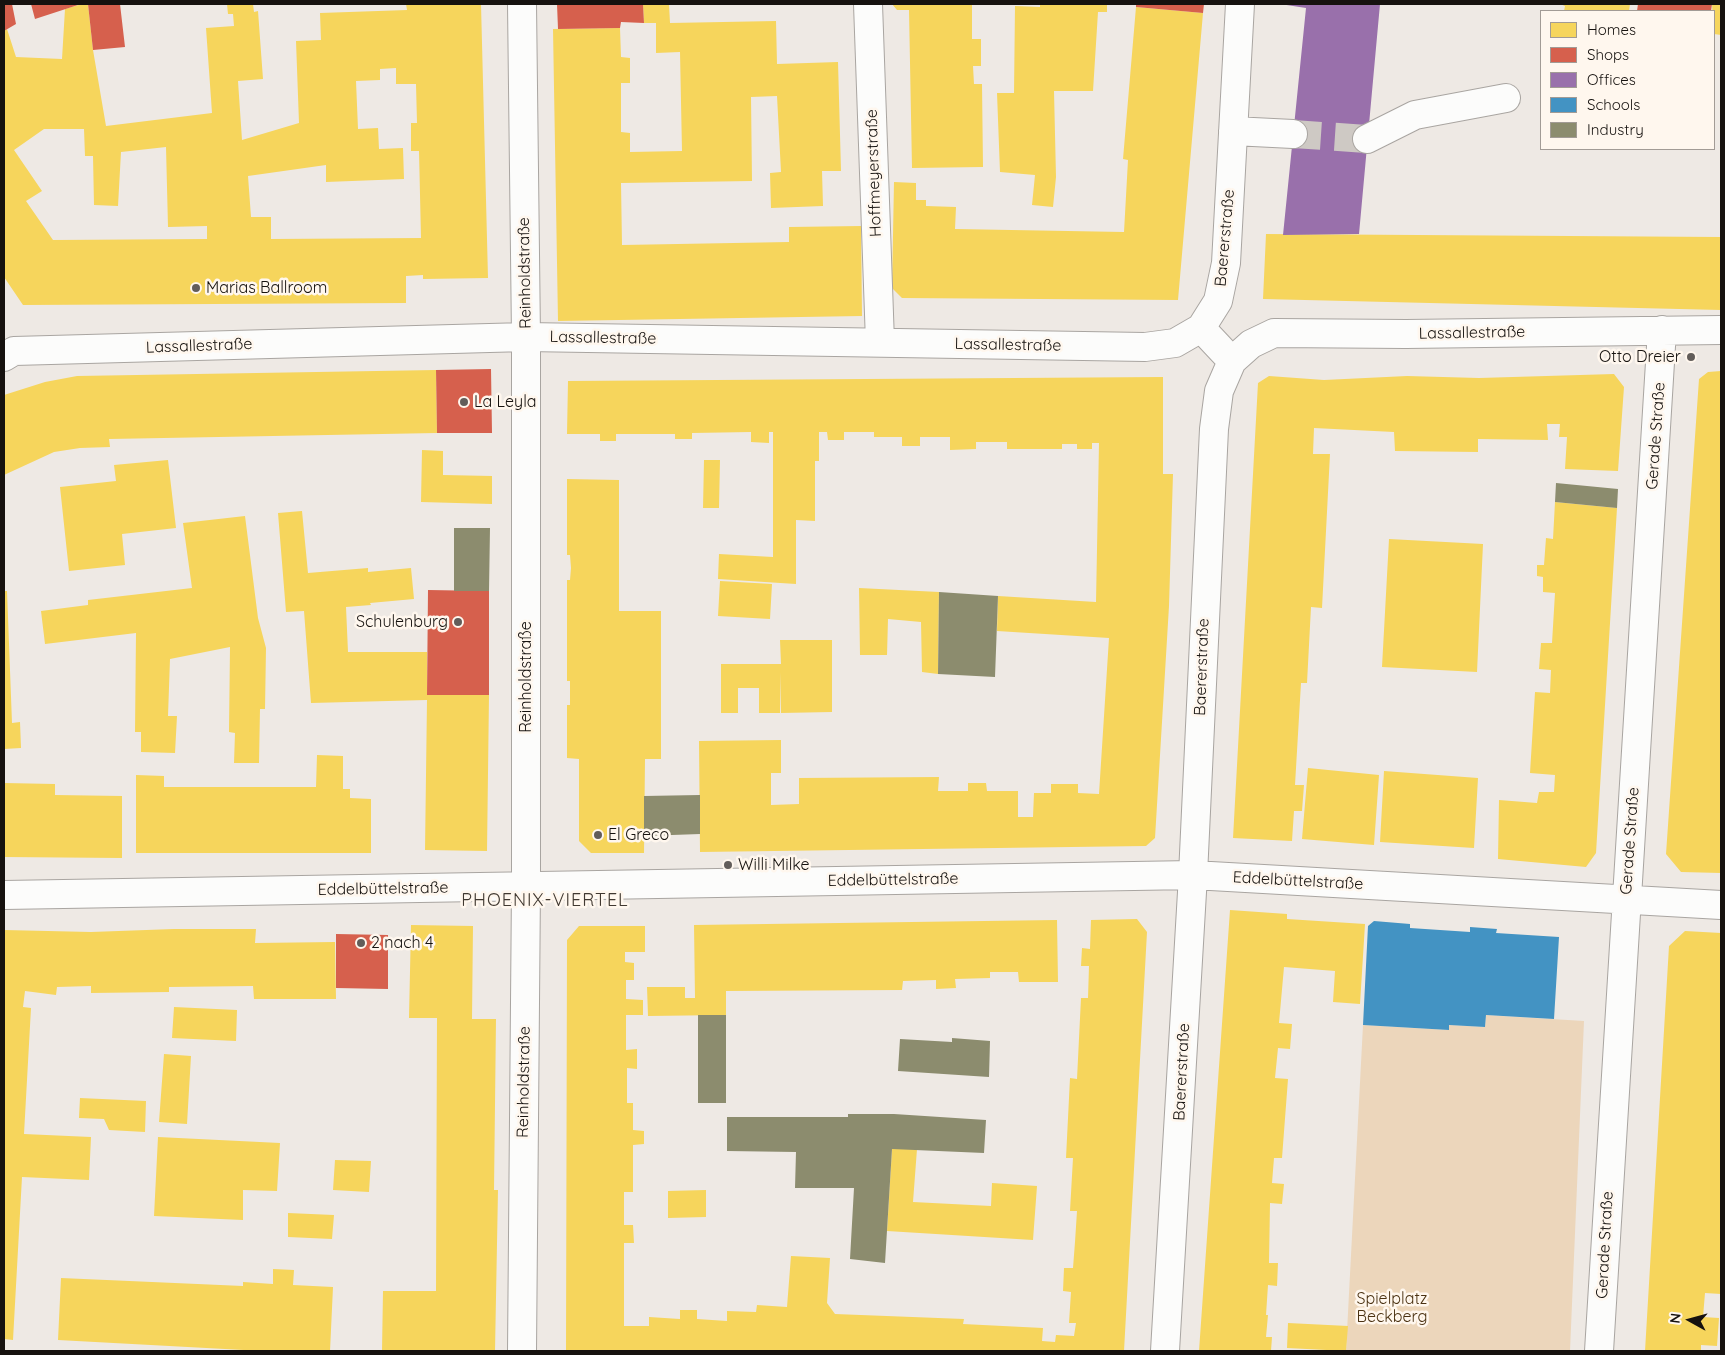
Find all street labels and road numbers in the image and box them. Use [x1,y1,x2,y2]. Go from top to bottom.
street label: Hoffmeyerstraße [862,109,886,237]
street label: Baererstraße [1211,189,1239,287]
street label: Reinholdstraße [514,217,536,329]
street label: Lassallestraße [1419,322,1525,344]
street label: Lassallestraße [550,327,656,349]
street label: Lassallestraße [955,334,1061,356]
street label: Lassallestraße [145,335,253,357]
street label: Gerade Straße [1643,382,1669,490]
street label: Baererstraße [1191,618,1213,716]
street label: Reinholdstraße [516,621,536,733]
street label: Gerade Straße [1617,787,1643,895]
street label: Eddelbüttelstraße [1232,868,1364,894]
street label: Eddelbüttelstraße [827,869,959,891]
street label: Eddelbüttelstraße [317,878,449,900]
street label: Baererstraße [1170,1023,1194,1121]
street label: Reinholdstraße [513,1026,535,1138]
street label: Gerade Straße [1593,1191,1617,1299]

